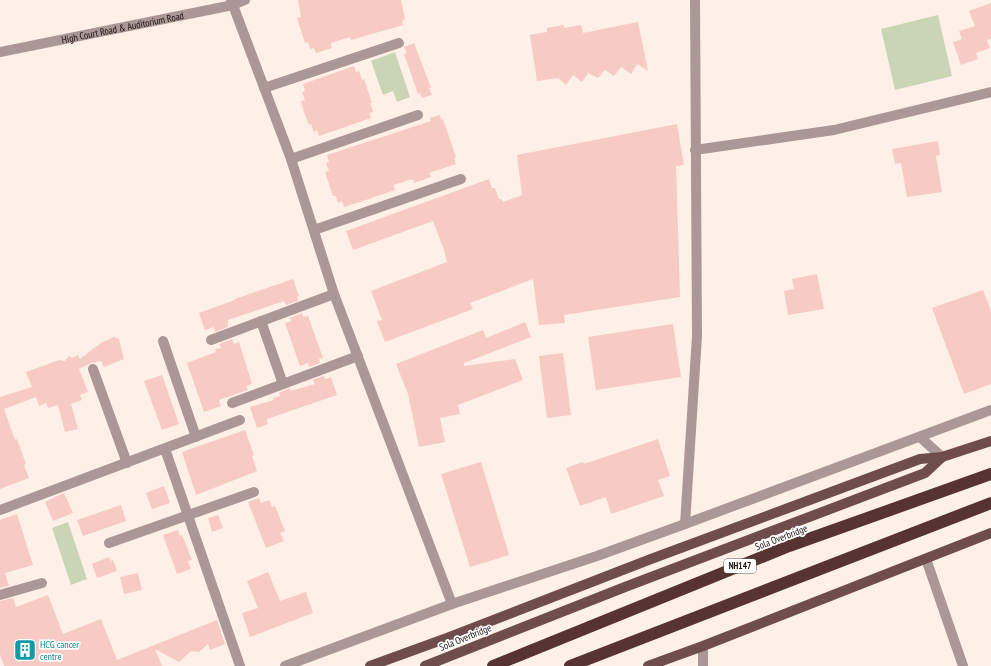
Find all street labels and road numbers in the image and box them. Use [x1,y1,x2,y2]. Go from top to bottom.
street label: High Court Road & Auditorium Road [60,9,185,46]
street label: Sola Overbridge [753,522,809,553]
road number: NH147 [724,559,756,573]
street label: Sola Overbridge [437,621,493,654]

